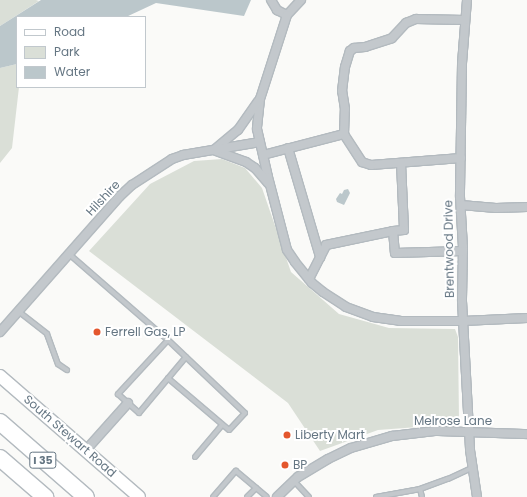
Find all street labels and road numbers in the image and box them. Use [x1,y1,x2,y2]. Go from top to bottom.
street label: Hilshire [83,177,123,219]
street label: Brentwood Drive [441,200,457,298]
street label: South Stewart Road [21,392,119,480]
street label: Melrose Lane [414,414,492,428]
road number: I 35 [29,451,57,469]

